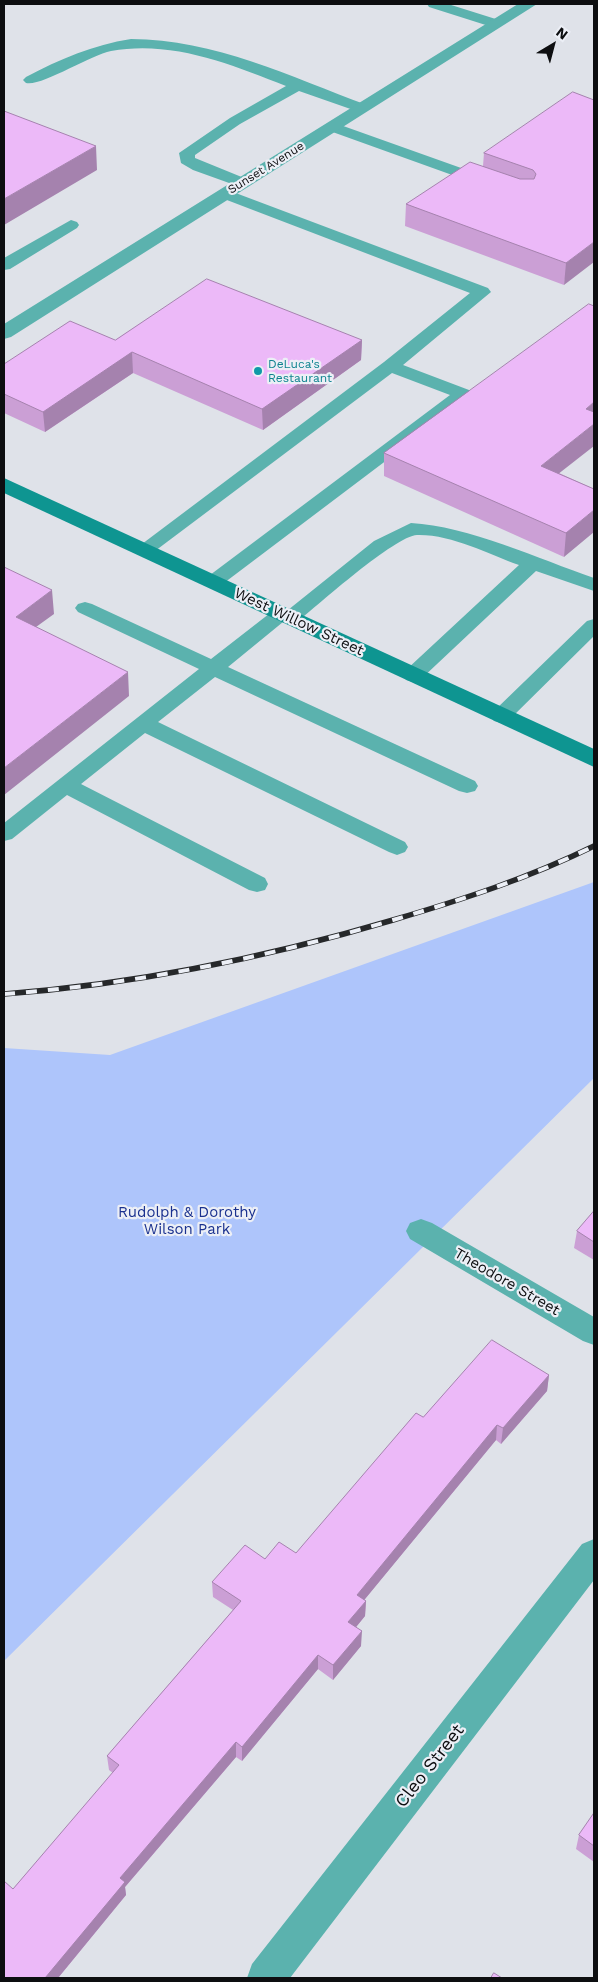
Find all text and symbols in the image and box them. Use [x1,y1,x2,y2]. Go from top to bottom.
north arrow [528,20,578,70]
text: N [553,24,571,43]
street label: Sunset Avenue [225,139,307,197]
place label: DeLuca's Restaurant [268,357,332,385]
marker: DeLuca's Restaurant [252,365,264,377]
street label: West Willow Street [231,584,367,660]
park label: Rudolph & Dorothy Wilson Park [118,1204,256,1239]
street label: Theodore Street [451,1244,563,1320]
street label: Cleo Street [391,1720,469,1812]

